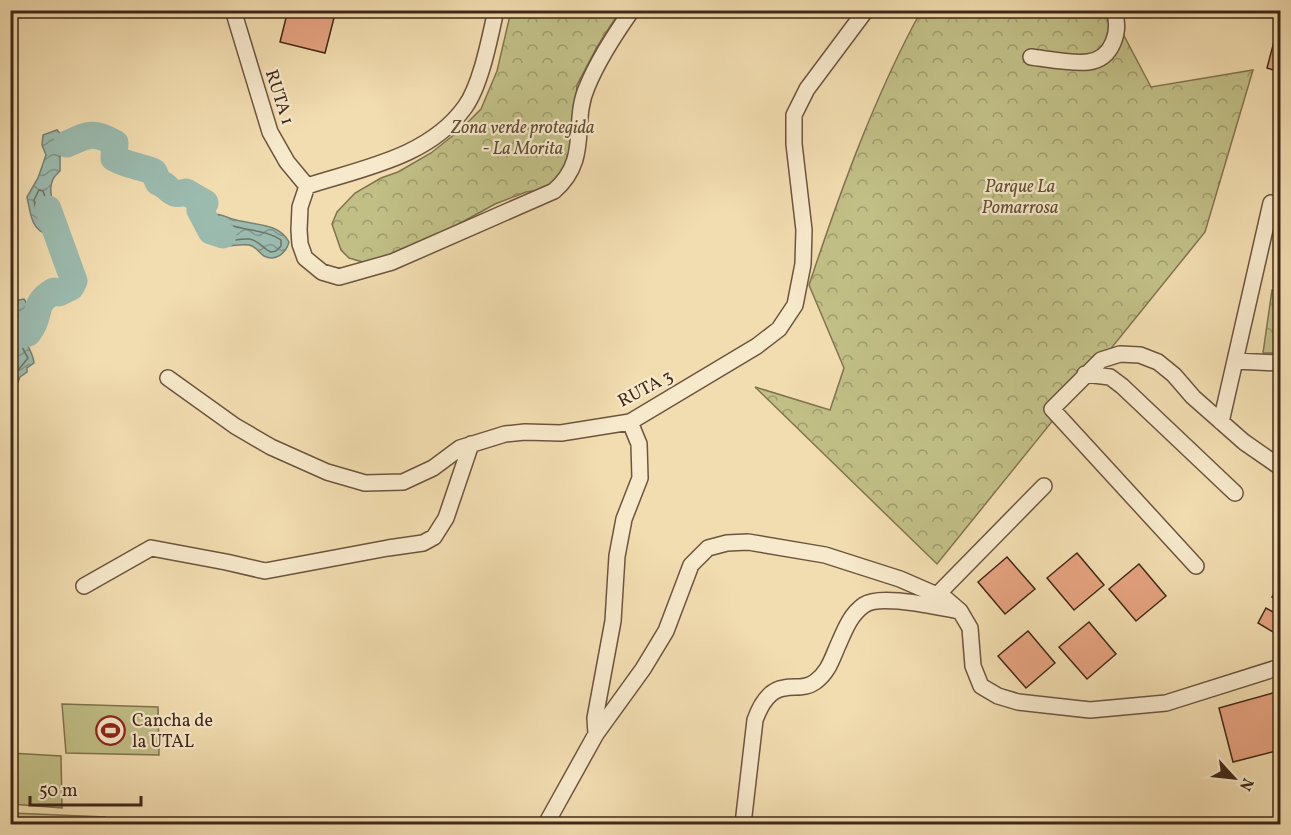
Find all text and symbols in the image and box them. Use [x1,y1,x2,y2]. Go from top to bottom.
street label: RUTA 1 [258,66,299,128]
park label: Zona verde protegida - La Morita [450,116,595,162]
park label: Parque La Pomarrosa [982,175,1058,221]
street label: RUTA 3 [614,364,678,414]
place label: Cancha de la UTAL [132,709,213,755]
sports icon: Cancha de la UTAL [95,714,127,746]
north arrow [1204,748,1264,808]
scale bar [30,769,141,807]
text: N [1233,774,1258,794]
text: 50 m [39,779,78,804]

